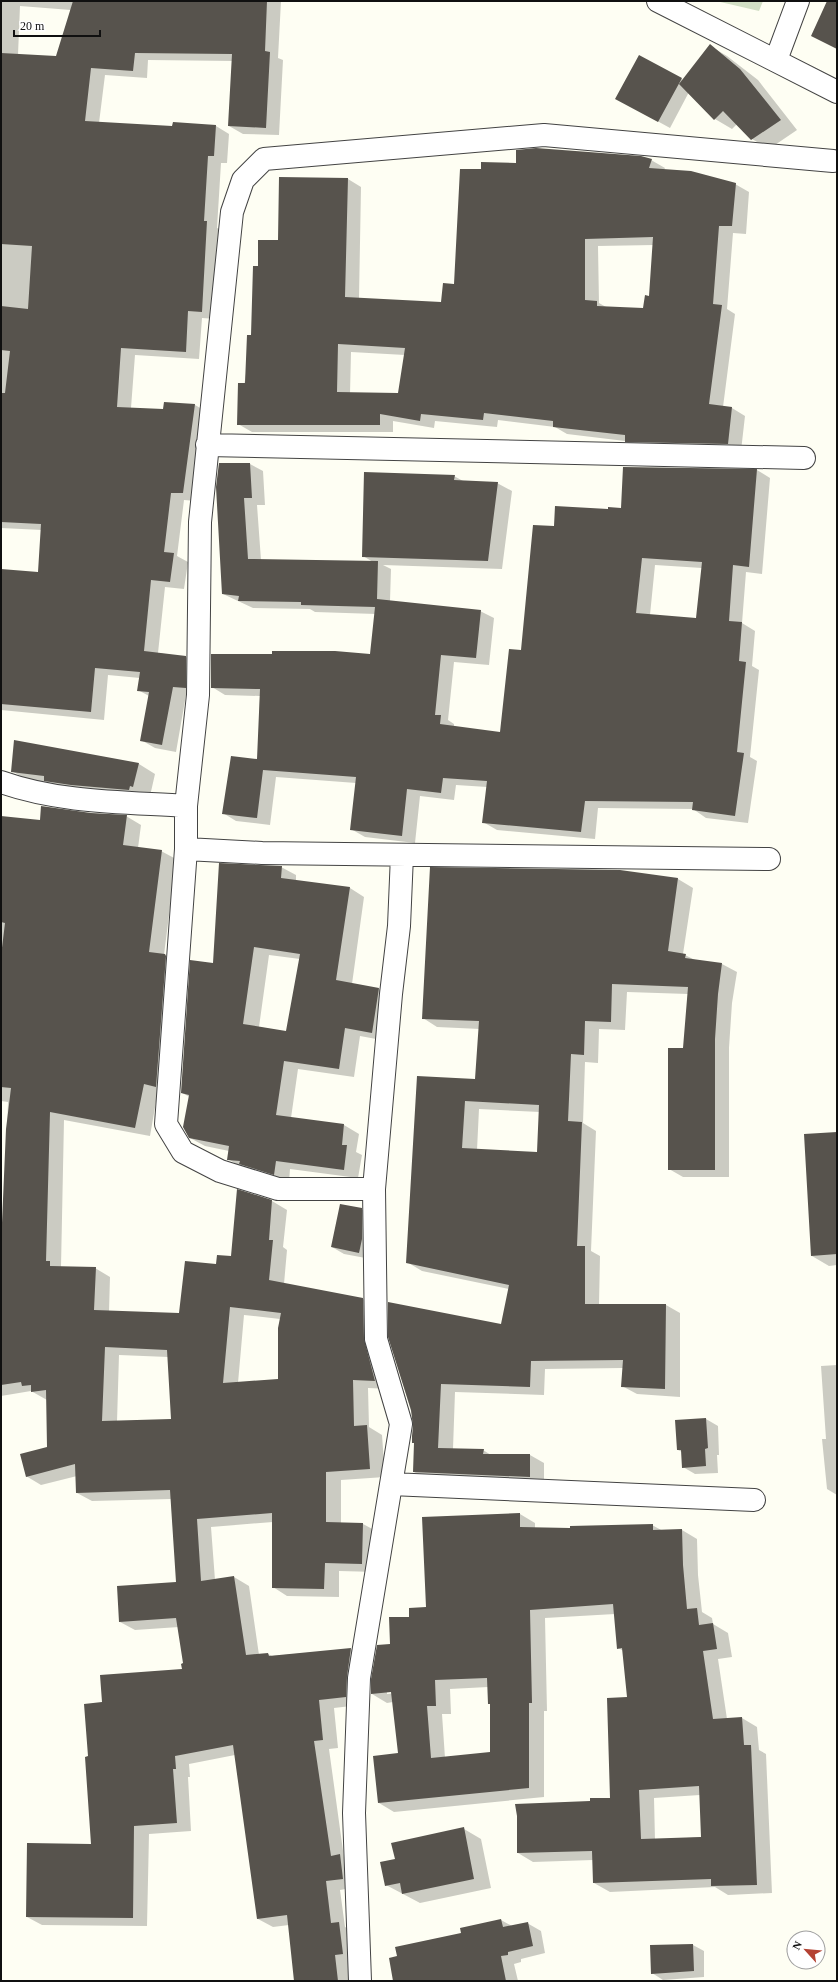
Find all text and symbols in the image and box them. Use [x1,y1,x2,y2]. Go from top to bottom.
scale bar [14,12,100,38]
text: 20 m [20,19,45,33]
north arrow [786,1930,826,1970]
text: N [790,1939,804,1952]

